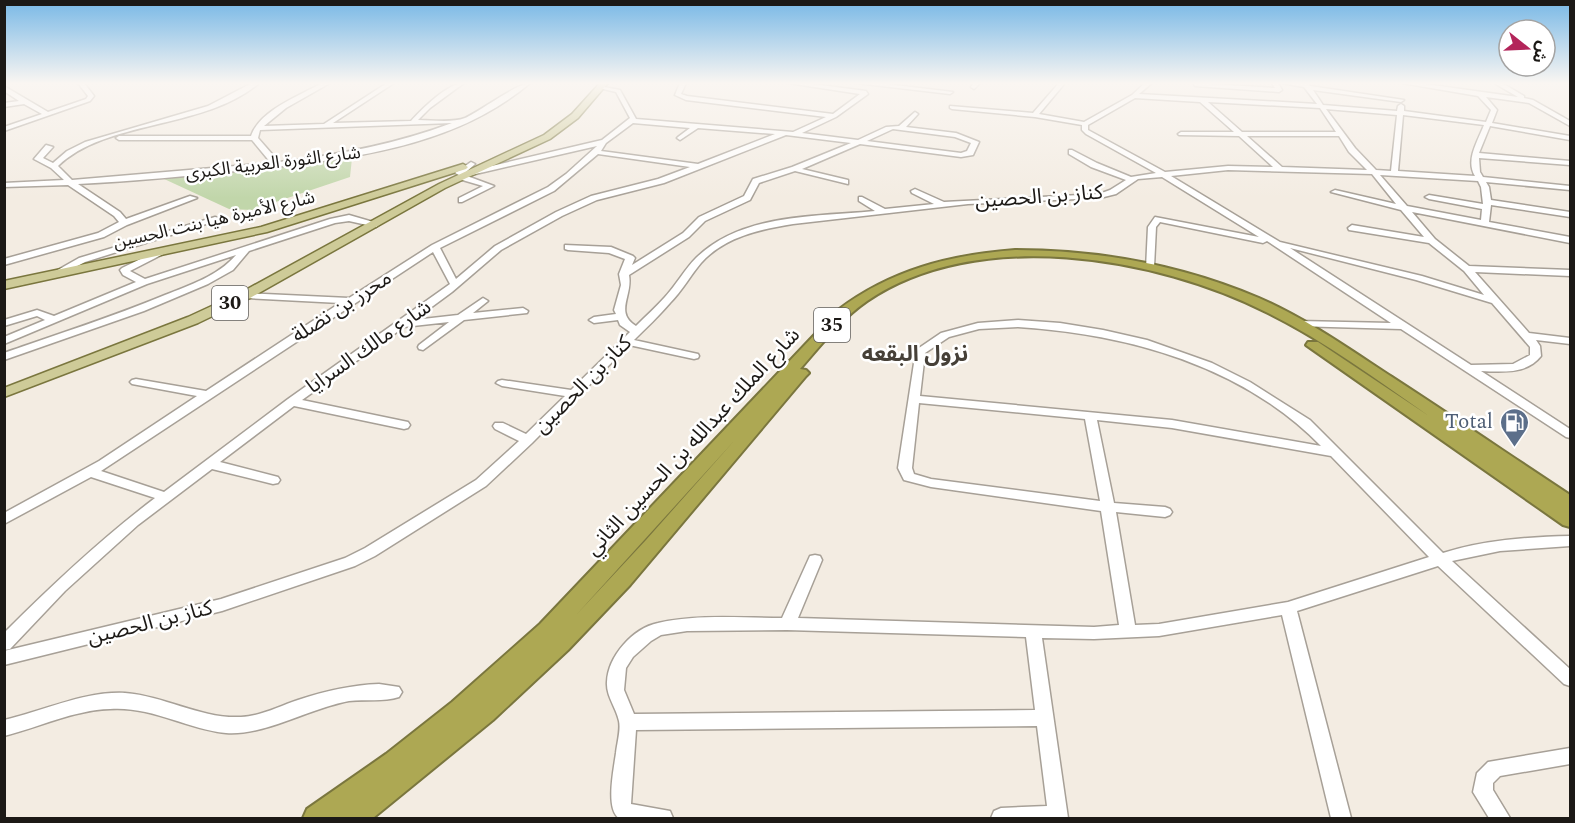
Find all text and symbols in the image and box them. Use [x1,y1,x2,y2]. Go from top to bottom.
north arrow [1497,18,1557,78]
text: ش [1525,38,1555,67]
street label: شارع الثورة العربية الكبرى [184,139,362,187]
street label: كناز بن الحصين [974,177,1104,217]
street label: شارع الأميرة هيا بنت الحسين [110,184,318,256]
street label: محرز بن نضلة [285,263,399,351]
road number: 30 [212,286,248,320]
street label: شارع مالك السرايا [300,292,438,402]
road number: 35 [814,308,850,342]
street label: شارع الملك عبدالله بن الحسين الثاني [578,320,808,564]
street label: كناز بن الحصين [526,328,640,442]
district label: نزول البقعه [862,338,968,371]
place label: Total [1445,406,1493,438]
fuel station icon: Total [1498,406,1530,448]
street label: كناز بن الحصين [84,592,216,654]

